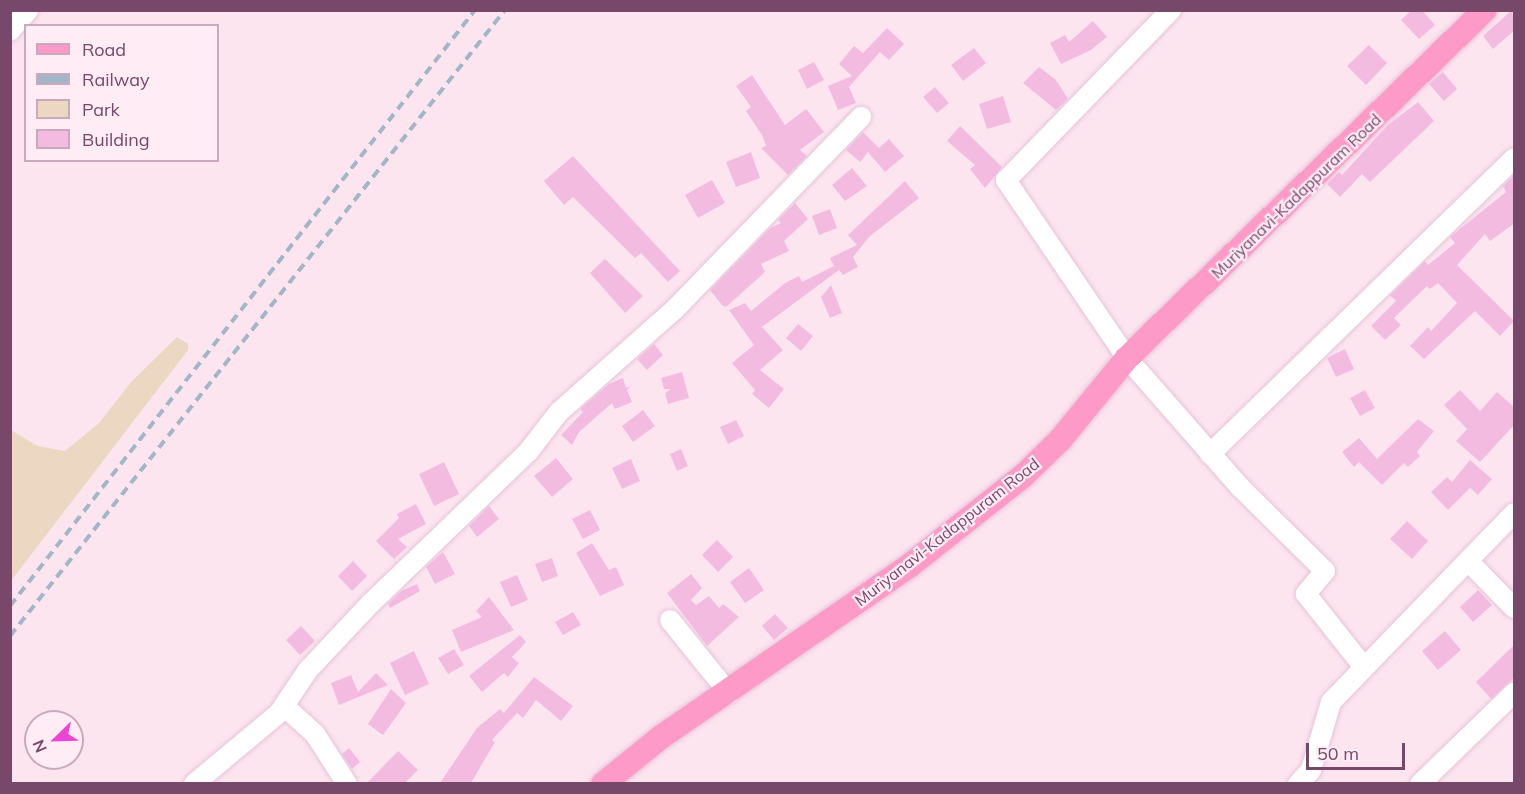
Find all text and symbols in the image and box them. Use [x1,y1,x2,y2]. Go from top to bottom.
legend [24,24,219,162]
text: Road [82,38,126,61]
text: Railway [82,68,150,91]
text: Park [82,98,120,121]
street label: Muriyanavi-Kadappuram Road [1207,110,1385,282]
text: Building [82,128,150,151]
street label: Muriyanavi-Kadappuram Road [851,454,1043,610]
north arrow [24,710,84,770]
scale bar [1309,731,1408,769]
text: N [28,737,51,756]
text: 50 m [1317,742,1359,765]

